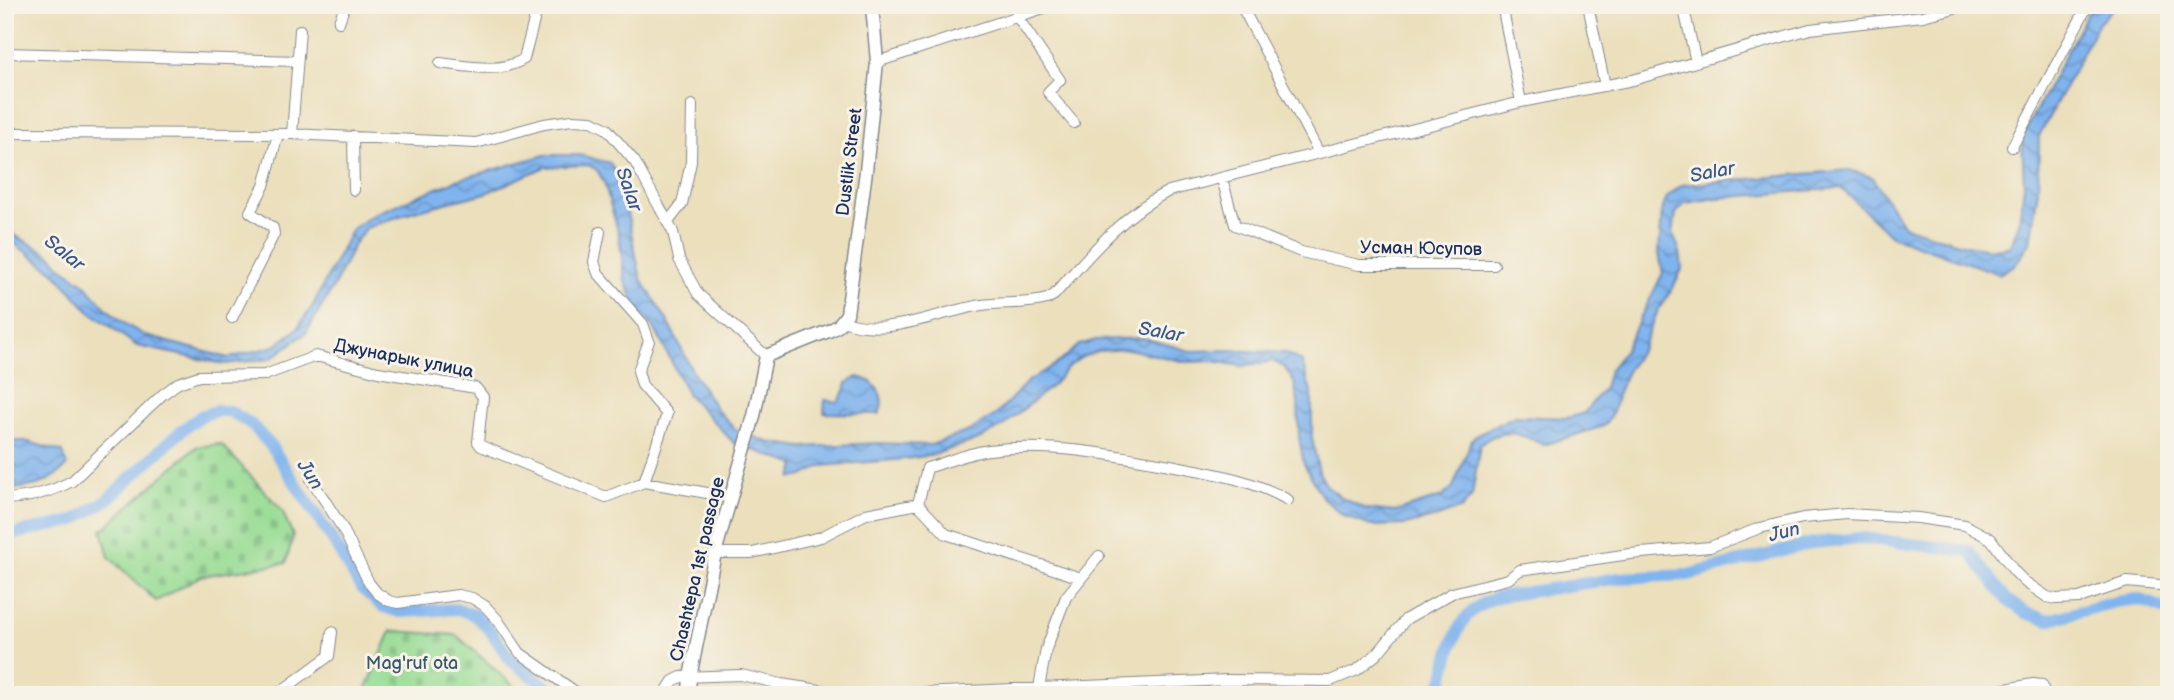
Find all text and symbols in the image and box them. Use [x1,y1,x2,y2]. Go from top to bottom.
street label: Dustlik Street [832,106,867,217]
water label: Salar [1688,157,1738,188]
water label: Salar [610,164,647,216]
water label: Salar [39,230,90,277]
street label: Усман Юсупов [1360,237,1483,260]
water label: Salar [1137,317,1186,348]
street label: Джунарык улица [332,335,476,382]
water label: Jun [291,455,328,494]
street label: Chashtepa 1st passage [666,474,729,664]
water label: Jun [1766,518,1802,548]
park label: Mag'ruf ota [366,653,458,674]

